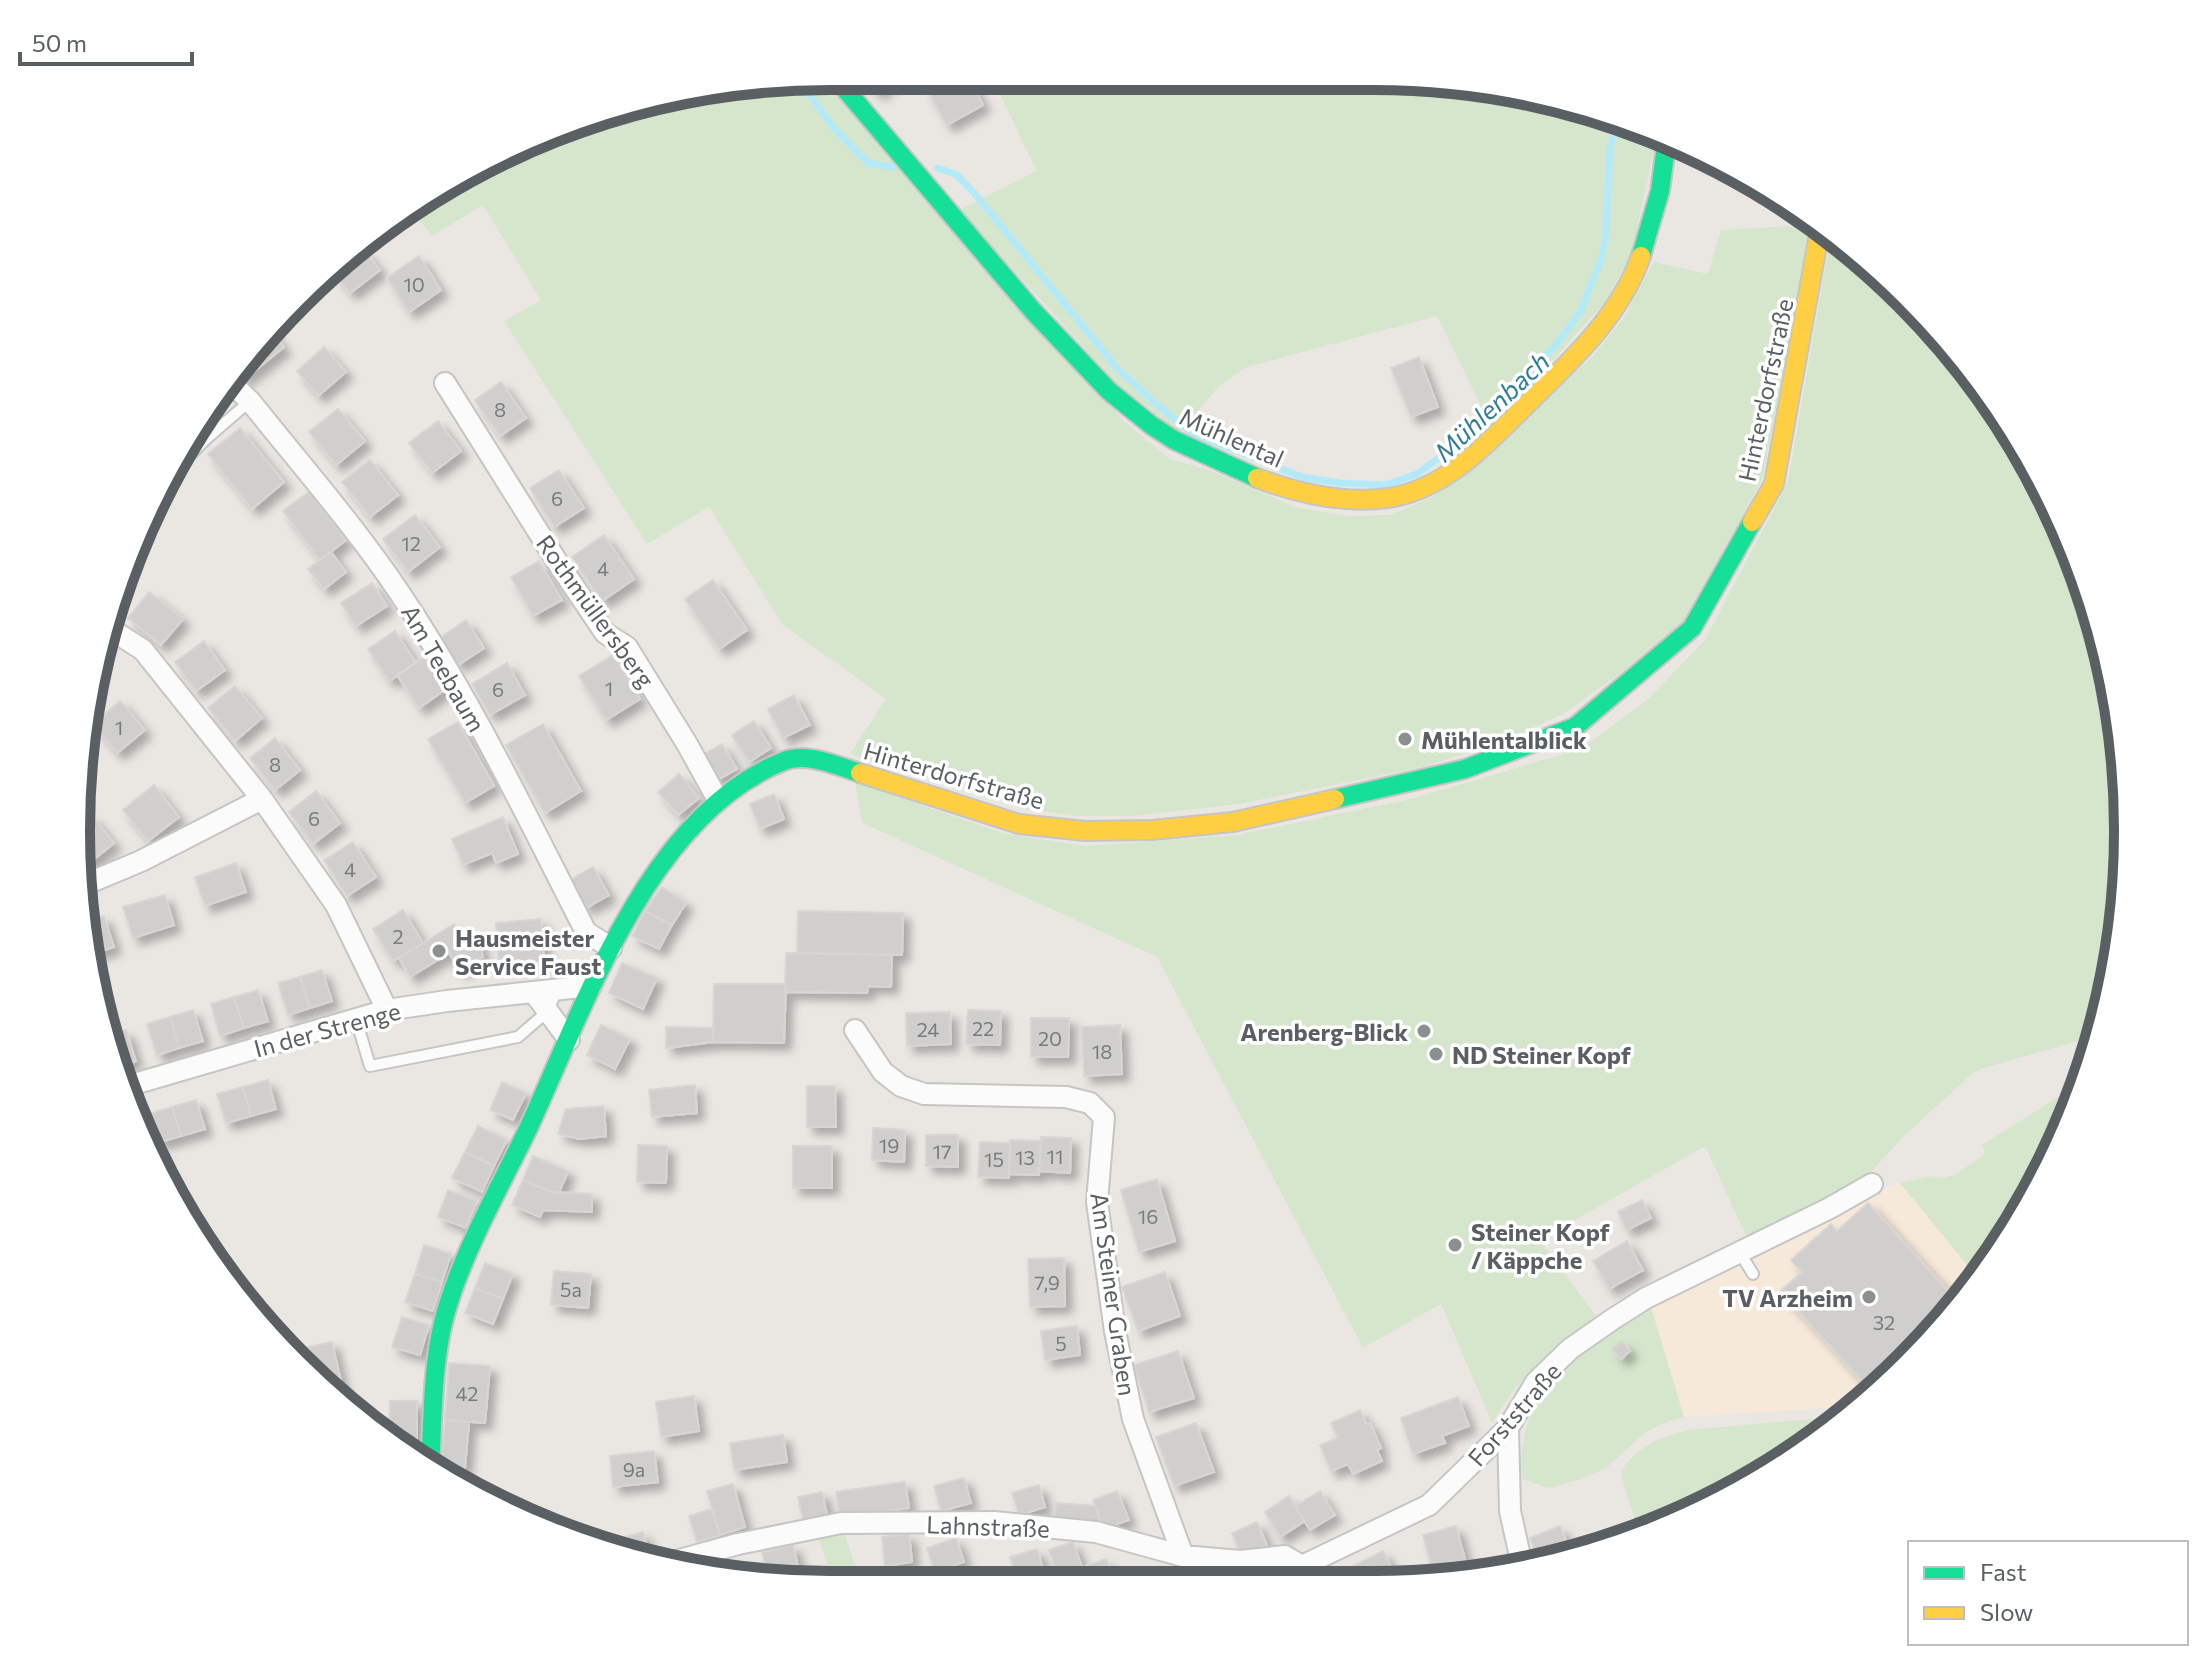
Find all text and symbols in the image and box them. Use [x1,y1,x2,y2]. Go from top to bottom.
scale bar [20,16,192,66]
text: 50 m [32,28,87,57]
house number: 10 [403,272,425,296]
street label: Hinterdorfstraße [1731,296,1799,484]
water label: Mühlenbach [1427,345,1555,467]
house number: 8 [494,397,506,421]
street label: Mühlental [1175,401,1289,473]
house number: 6 [551,486,563,510]
street label: Rothmüllersberg [531,529,661,693]
house number: 12 [401,531,421,555]
house number: 4 [597,556,609,580]
street label: Am Teebaum [396,599,492,737]
house number: 1 [605,676,613,700]
house number: 6 [492,677,504,701]
house number: 1 [115,715,123,739]
place label: Mühlentalblick [1421,725,1587,754]
marker: Mühlentalblick [1396,730,1414,748]
street label: Hinterdorfstraße [861,735,1047,815]
house number: 8 [269,752,281,776]
house number: 6 [308,806,320,830]
house number: 4 [344,857,356,881]
place label: Hausmeister Service Faust [455,923,601,980]
house number: 2 [392,924,404,948]
marker: Hausmeister Service Faust [430,942,448,960]
street label: In der Strenge [251,996,403,1062]
house number: 22 [972,1016,994,1040]
house number: 24 [917,1017,939,1041]
place label: Arenberg-Blick [1240,1017,1408,1046]
marker: Arenberg-Blick [1415,1022,1433,1040]
house number: 20 [1038,1026,1062,1050]
house number: 18 [1092,1039,1112,1063]
place label: ND Steiner Kopf [1452,1040,1631,1069]
marker: ND Steiner Kopf [1427,1045,1445,1063]
house number: 19 [879,1133,899,1157]
house number: 17 [932,1139,952,1163]
house number: 11 [1046,1144,1064,1168]
house number: 13 [1015,1145,1035,1169]
house number: 15 [984,1147,1004,1171]
street label: Am Steiner Graben [1085,1190,1143,1398]
house number: 16 [1138,1204,1158,1228]
place label: Steiner Kopf / Käppche [1471,1217,1610,1274]
marker: Steiner Kopf / Käppche [1446,1236,1464,1254]
house number: 7,9 [1034,1270,1060,1294]
house number: 5a [560,1277,582,1301]
place label: TV Arzheim [1722,1283,1853,1312]
marker: TV Arzheim [1860,1288,1878,1306]
house number: 32 [1873,1310,1895,1334]
house number: 5 [1055,1331,1067,1355]
street label: Forststraße [1461,1356,1567,1472]
house number: 42 [456,1381,478,1405]
house number: 9a [623,1457,645,1481]
street label: Lahnstraße [926,1509,1050,1543]
legend [1908,1541,2188,1645]
text: Fast [1980,1557,2027,1586]
text: Slow [1980,1597,2033,1626]

